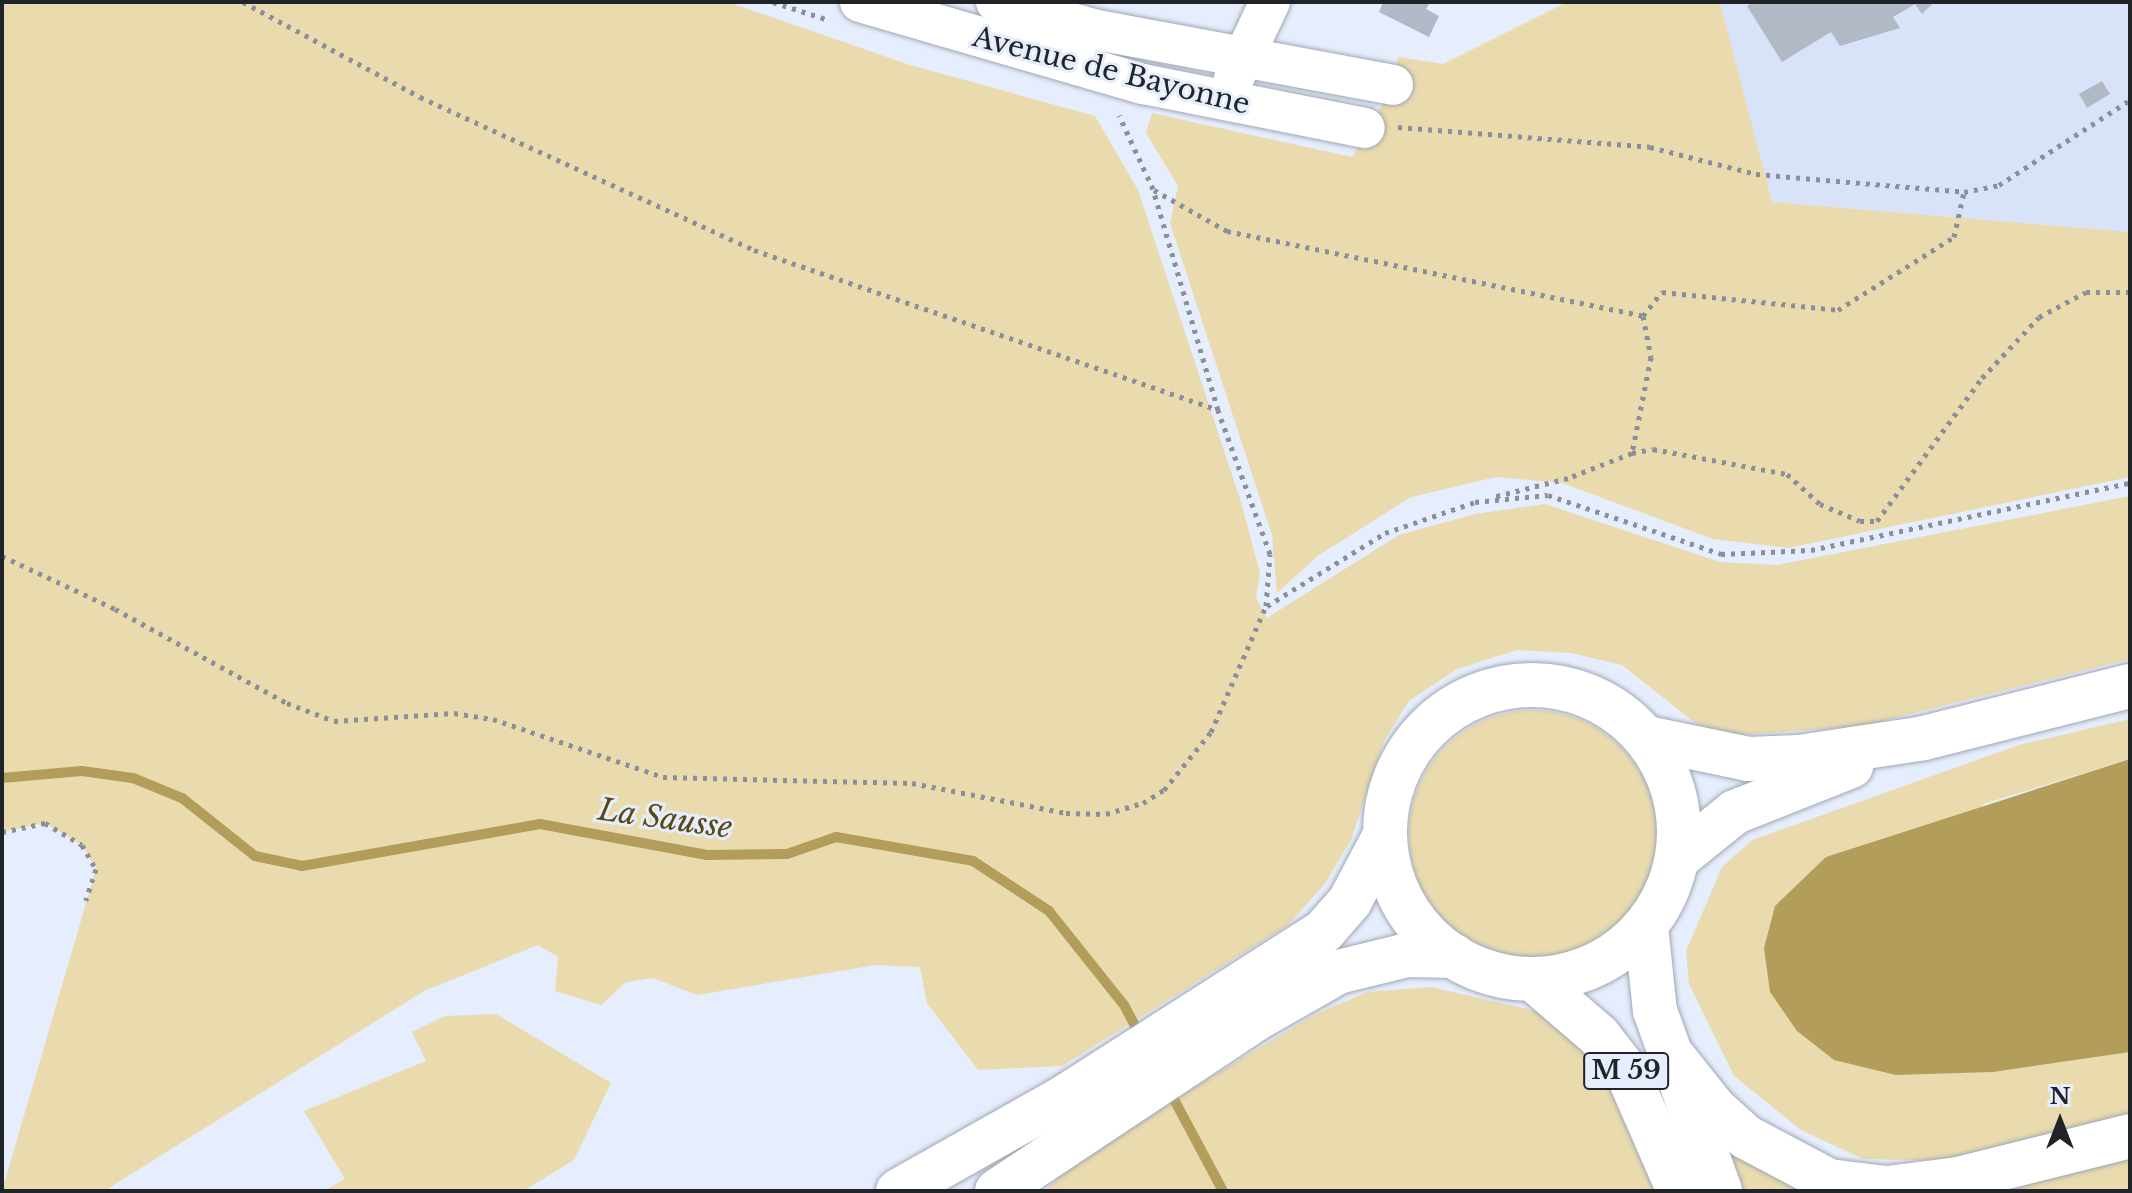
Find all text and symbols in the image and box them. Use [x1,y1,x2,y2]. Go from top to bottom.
street label: Avenue de Bayonne [969,20,1253,122]
water label: La Sausse [595,792,735,846]
road number: M 59 [1582,1049,1670,1093]
north arrow [2020,1081,2100,1161]
text: N [2050,1083,2070,1110]

